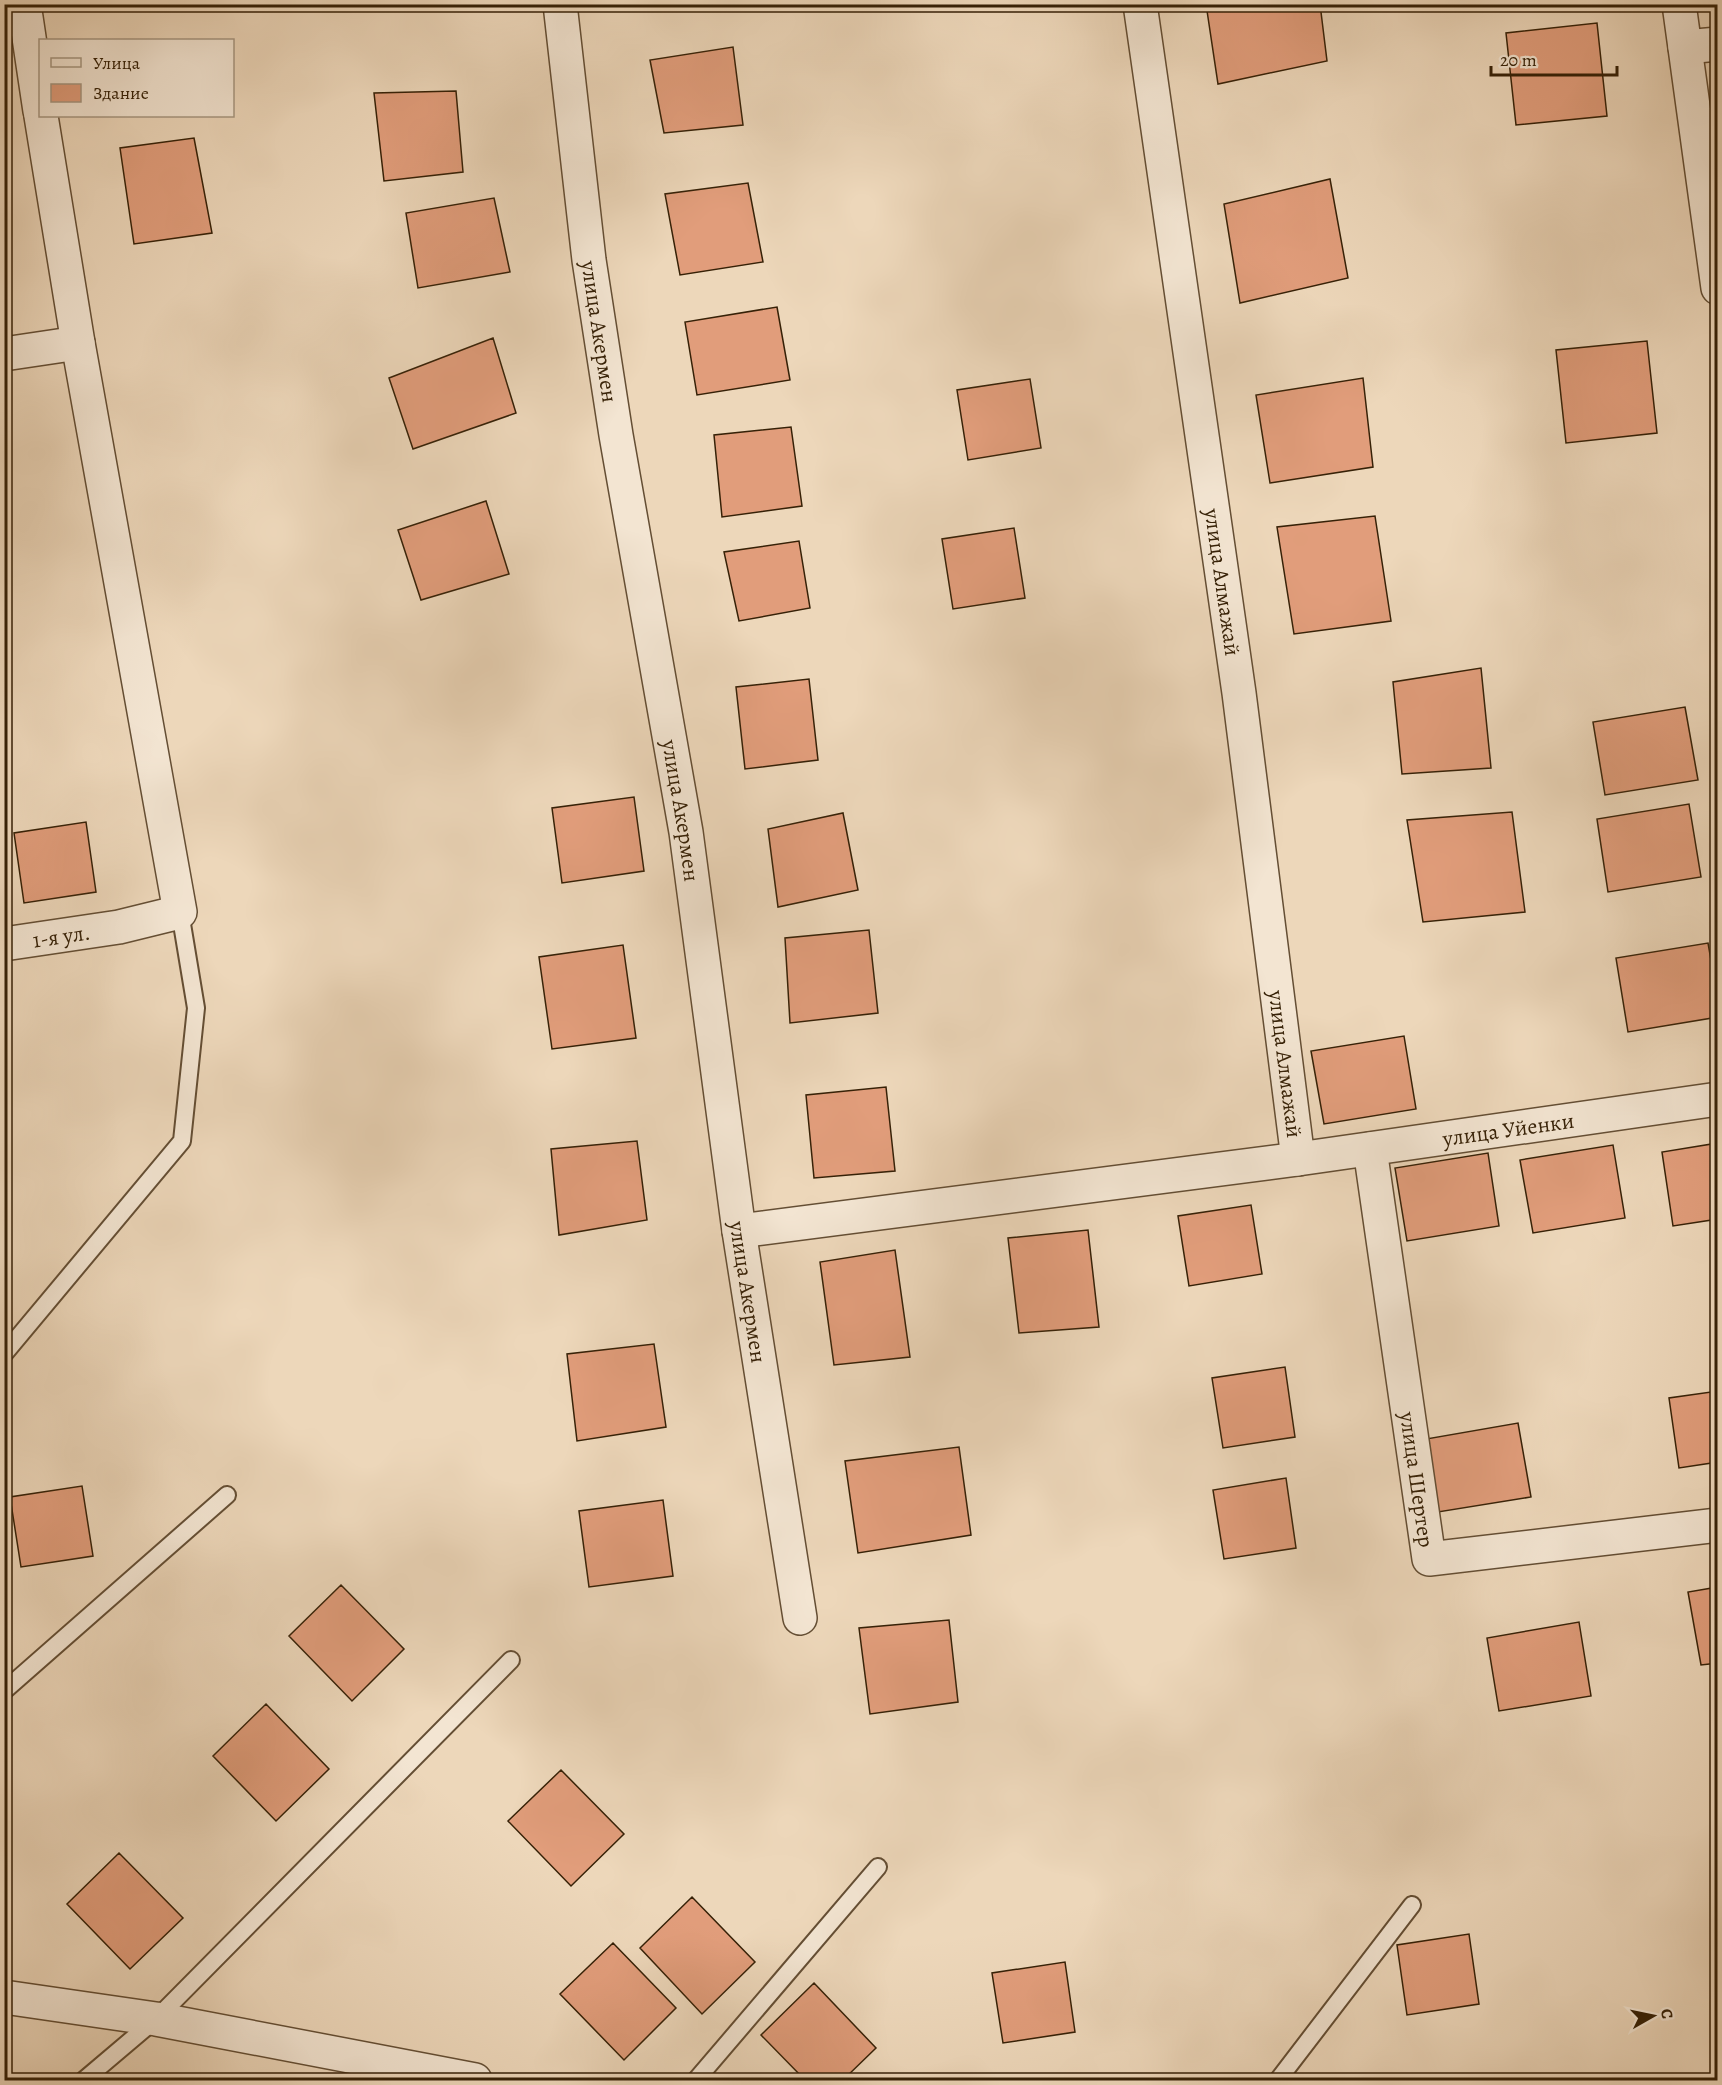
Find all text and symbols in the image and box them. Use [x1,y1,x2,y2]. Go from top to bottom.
legend [39,39,234,117]
scale bar [1491,39,1617,77]
text: 20 m [1500,48,1537,72]
text: Улица [93,51,141,75]
text: Здание [93,81,149,105]
street label: улица Акермен [573,258,625,405]
street label: улица Алмажай [1197,506,1247,658]
street label: улица Акермен [654,737,706,883]
street label: 1-я ул. [31,917,92,956]
street label: улица Алмажай [1261,988,1309,1140]
street label: улица Уйенки [1440,1106,1576,1154]
street label: улица Акермен [722,1218,774,1365]
street label: улица Шертер [1392,1409,1441,1549]
north arrow [1623,1986,1683,2046]
text: С [1655,2007,1678,2021]

